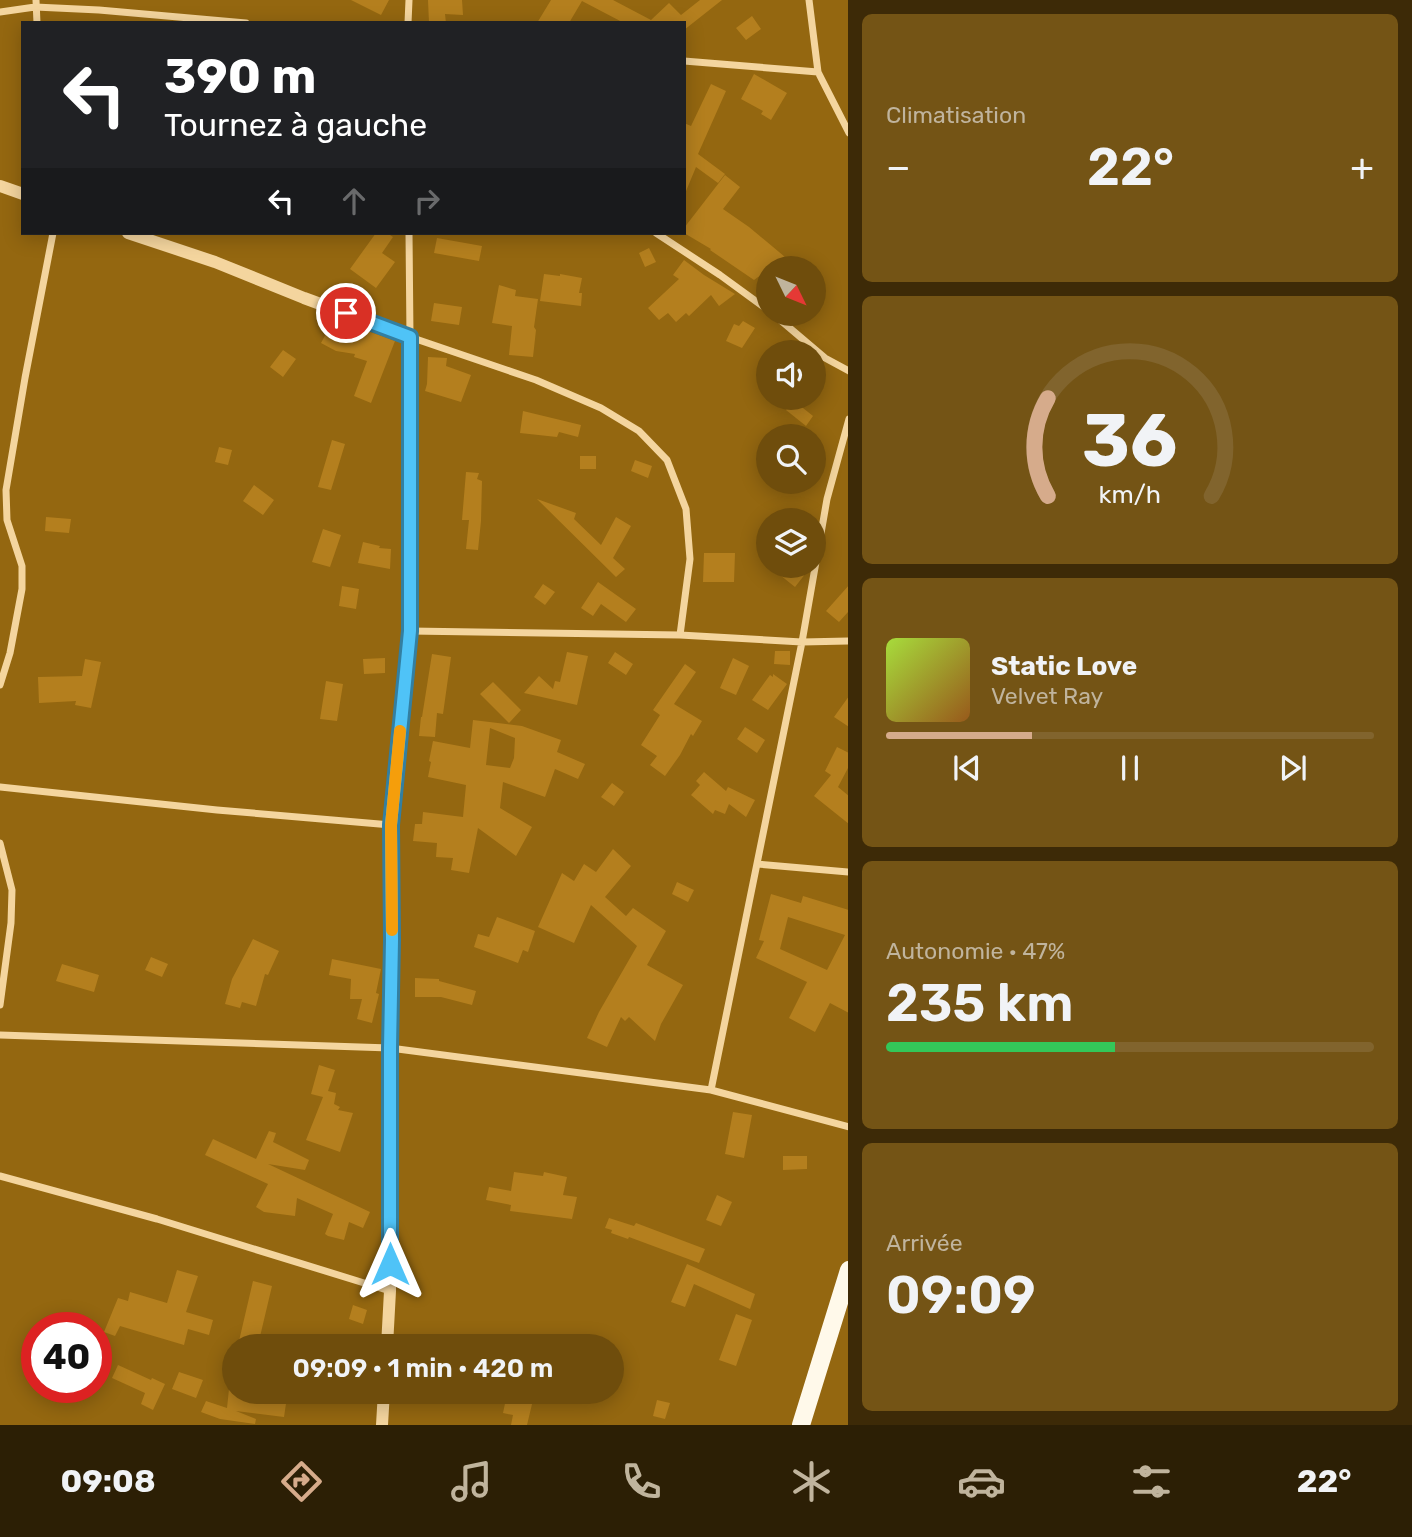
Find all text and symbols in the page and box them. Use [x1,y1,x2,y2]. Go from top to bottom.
text: 390 m [164,47,316,105]
icon: left [49,49,140,140]
text: Climatisation [886,101,1026,129]
text: Tournez à gauche [164,106,427,144]
text: 22° [1087,136,1174,198]
text: − [886,144,911,190]
text: + [1350,144,1374,190]
icon: left [262,182,300,220]
icon: ahead [335,182,373,220]
icon: right [408,182,446,220]
north arrow [756,256,826,326]
map controls [756,256,826,578]
pin [316,283,376,343]
icon: arrive [327,294,365,332]
button: sound [756,340,826,410]
text: 36 [1082,399,1178,485]
button: search [756,424,826,494]
text: km/h [1099,480,1161,509]
button: layers [756,508,826,578]
text: Static Love [991,651,1137,682]
text: Velvet Ray [991,682,1103,710]
icon: previous [948,749,986,787]
icon: pause [1111,749,1149,787]
icon: next [1274,749,1312,787]
text: Autonomie · 47% [886,937,1065,965]
text: 235 km [886,972,1074,1034]
position arrow [353,1227,427,1301]
text: Arrivée [886,1229,963,1257]
text: 09:09 [886,1264,1036,1326]
speed limit sign: 40 [21,1312,112,1403]
text: 09:09 · 1 min · 420 m [293,1353,553,1384]
icon: directions [277,1457,326,1506]
icon: music [447,1457,496,1506]
icon: phone [617,1457,666,1506]
icon: climate [787,1457,836,1506]
icon: car [957,1457,1006,1506]
icon: filters [1127,1457,1176,1506]
text: 09:08 [61,1462,156,1500]
text: 22° [1297,1462,1351,1500]

